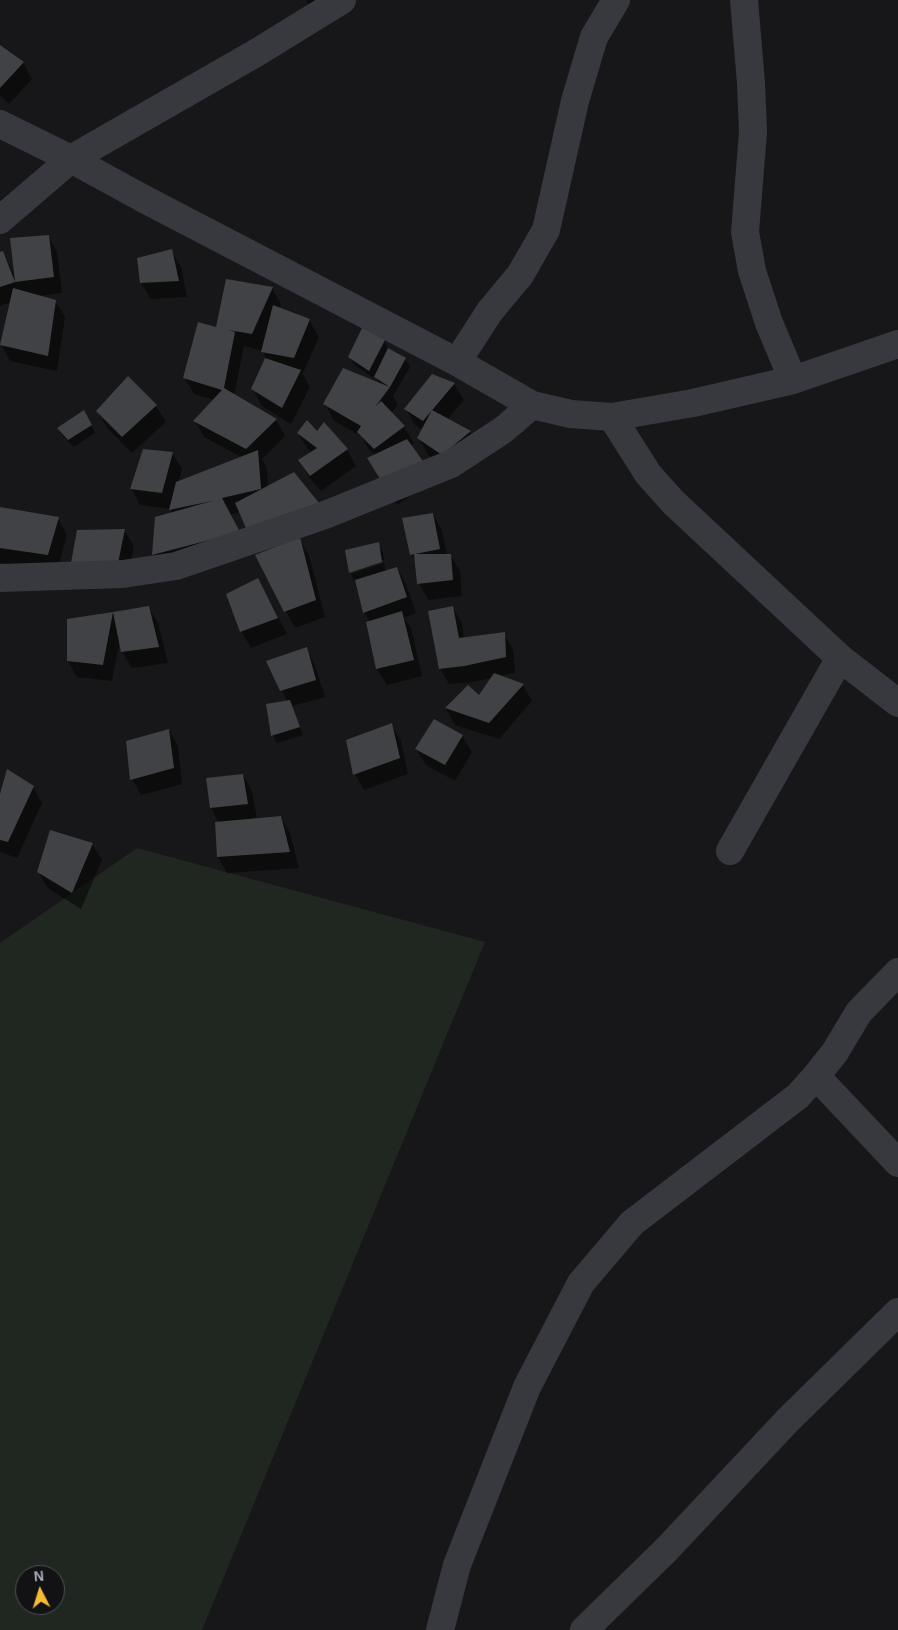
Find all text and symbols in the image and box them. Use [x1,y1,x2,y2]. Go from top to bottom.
north arrow [15,1565,65,1615]
text: N [33,1568,45,1584]

